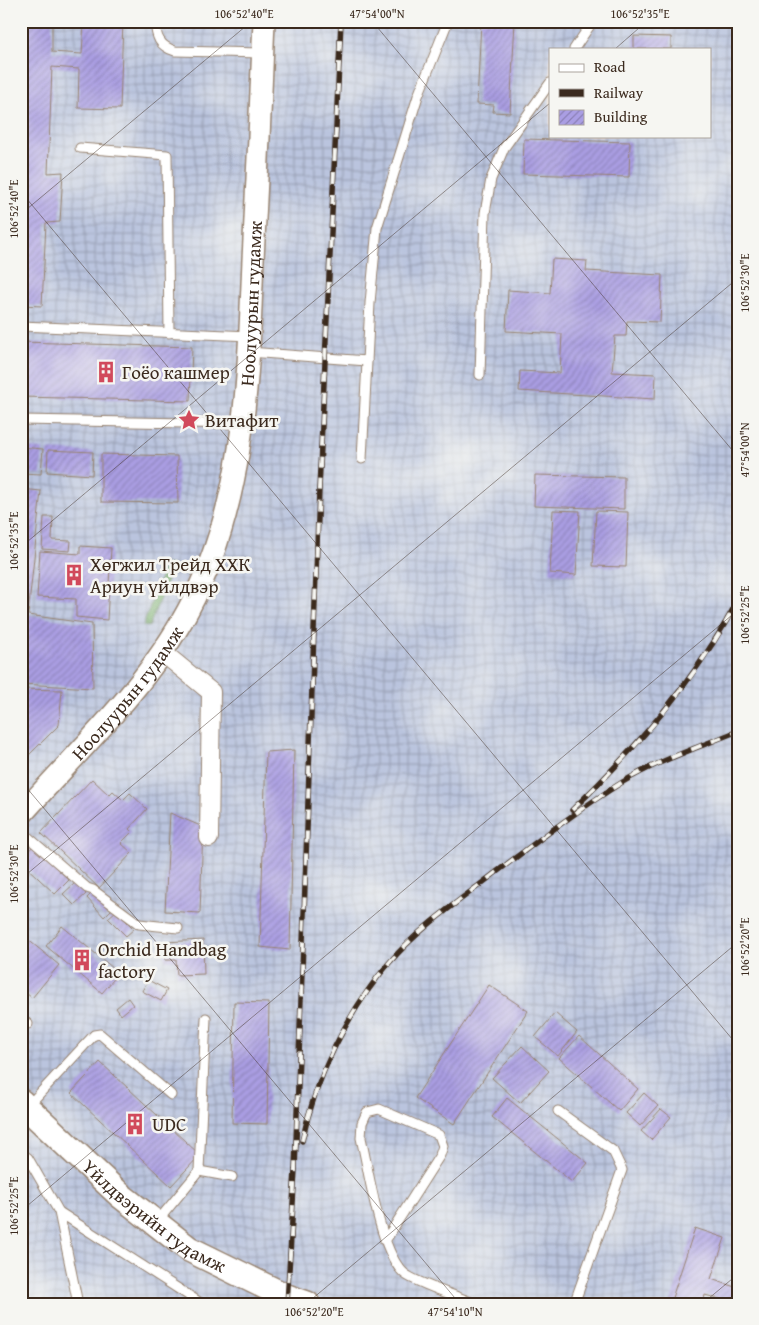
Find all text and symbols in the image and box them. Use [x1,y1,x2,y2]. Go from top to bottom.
text: 106°52'40"E [214,5,274,22]
text: 47°54'00"N [349,5,405,22]
text: 106°52'35"E [610,5,670,22]
legend [549,48,712,138]
text: Road [594,56,625,77]
text: Railway [594,82,644,103]
text: Building [594,106,648,127]
text: 106°52'40"E [5,179,22,239]
street label: Ноолуурын гудамж [232,220,269,387]
text: 106°52'30"E [736,253,753,313]
place label: Гоёо кашмер [122,358,230,386]
building icon: Гоёо кашмер [93,359,119,385]
place label: Витафит [205,406,279,434]
place icon: Витафит [176,407,202,433]
text: 47°54'00"N [736,422,753,478]
text: 106°52'35"E [5,511,22,571]
place label: Хөгжил Трейд ХХК Ариун үйлдвэр [90,550,251,600]
building icon: Хөгжил Трейд ХХК Ариун үйлдвэр [61,562,87,588]
text: 106°52'25"E [736,585,753,645]
street label: Ноолуурын гудамж [65,620,190,766]
text: 106°52'30"E [5,844,22,904]
text: 106°52'20"E [736,917,753,977]
place label: Orchid Handbag factory [98,935,227,985]
building icon: Orchid Handbag factory [69,947,95,973]
place label: UDC [152,1110,186,1138]
building icon: UDC [122,1111,148,1137]
street label: Yйлдвэрийн гудамж [76,1153,231,1279]
text: 106°52'25"E [5,1176,22,1236]
text: 106°52'20"E [284,1303,344,1320]
text: 47°54'10"N [427,1303,483,1320]

